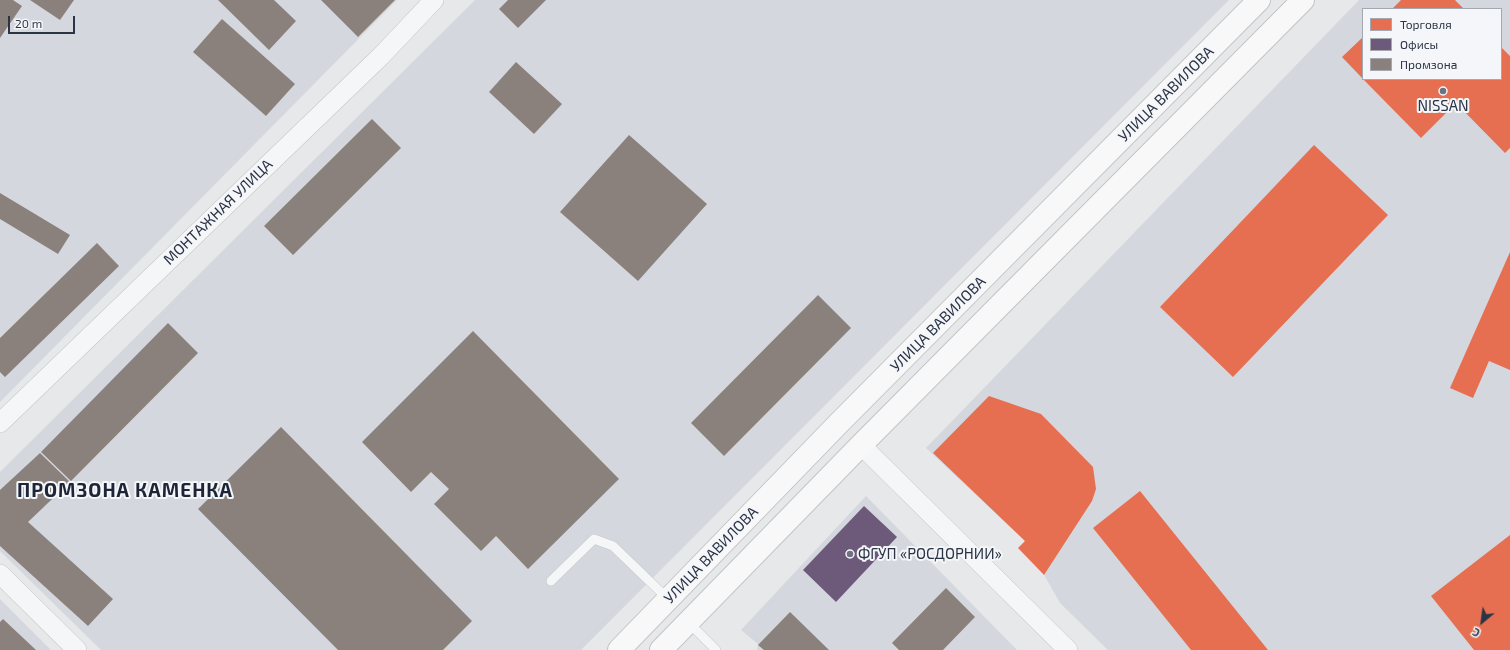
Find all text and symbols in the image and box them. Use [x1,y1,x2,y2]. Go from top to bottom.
scale bar [10,8,77,34]
legend [1362,8,1502,80]
text: 20 m [15,16,42,30]
text: Торговля [1400,17,1452,31]
text: Офисы [1400,37,1438,51]
street label: УЛИЦА ВАВИЛОВА [1114,42,1218,146]
text: Промзона [1400,57,1457,71]
marker: NISSAN [1438,86,1448,96]
place label: NISSAN [1417,97,1469,115]
street label: МОНТАЖНАЯ УЛИЦА [160,155,276,269]
street label: УЛИЦА ВАВИЛОВА [886,272,990,376]
district label: ПРОМЗОНА КАМЕНКА [17,480,233,502]
street label: УЛИЦА ВАВИЛОВА [660,503,762,607]
place label: ФГУП «РОСДОРНИИ» [858,545,1002,563]
marker: ФГУП «РОСДОРНИИ» [845,549,855,559]
north arrow [1462,602,1502,642]
text: С [1470,626,1482,640]

